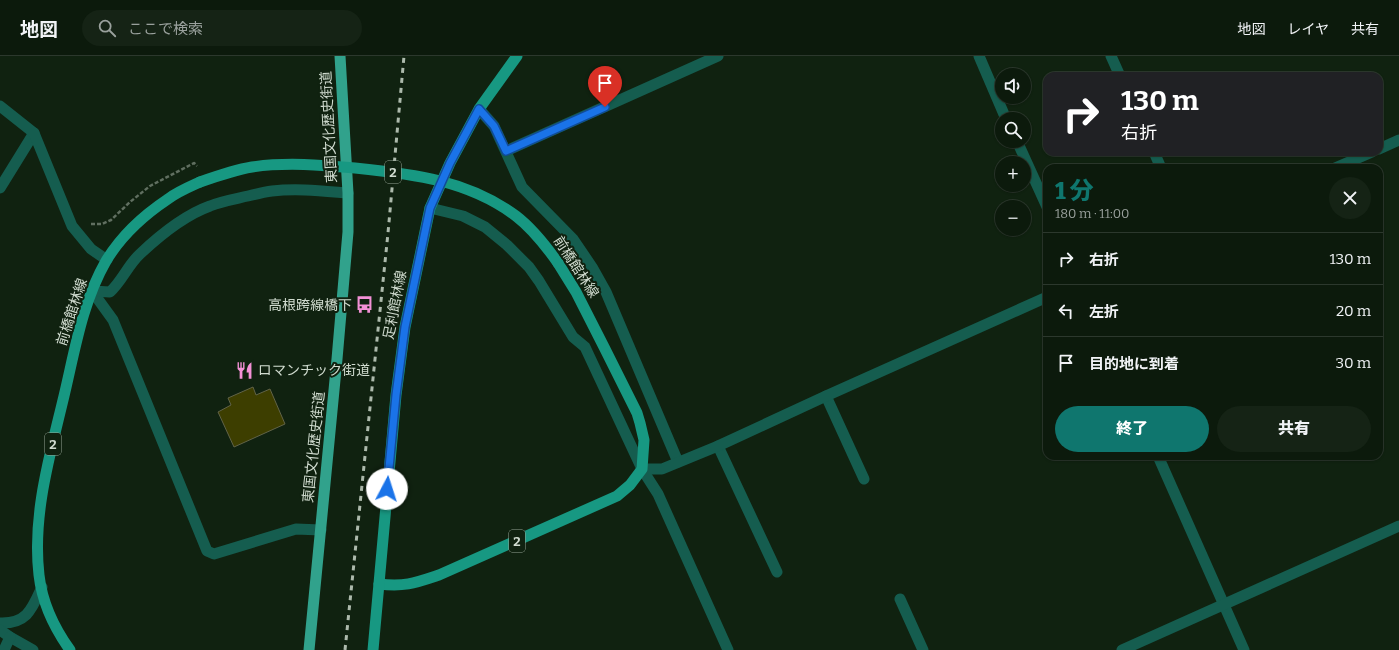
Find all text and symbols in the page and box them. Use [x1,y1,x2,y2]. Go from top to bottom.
search box [82,10,362,46]
icon: search [96,17,118,39]
text: 地図 [20,18,58,41]
text: ここで検索 [128,20,203,38]
text: 地図 [1237,21,1265,38]
text: レイヤ [1287,21,1329,38]
text: 共有 [1351,21,1379,38]
pin [588,66,622,107]
map controls [995,68,1031,236]
button: sound [995,68,1031,104]
street label: 東国文化歴史街道 [318,71,340,183]
icon: arrive [594,72,616,94]
text: 130 m [1121,84,1199,117]
icon: right [1055,88,1107,140]
button: search [995,112,1031,148]
text: 右折 [1121,122,1157,144]
button: + [995,156,1031,192]
road number: 2 [385,161,401,183]
text: 1 分 [1055,177,1094,205]
button: close [1329,177,1371,219]
button: − [995,200,1031,236]
text: 180 m · 11:00 [1055,206,1129,221]
street label: 前橋館林線 [550,233,602,301]
icon: right [1055,248,1077,270]
text: 130 m [1329,250,1371,268]
text: 右折 [1089,251,1119,269]
street label: 足利館林線 [380,269,410,341]
street label: 前橋館林線 [53,276,91,348]
bus stop icon: 高根跨線橋下 [355,295,375,315]
place label: 高根跨線橋下 [268,297,352,314]
icon: left [1055,300,1077,322]
text: 20 m [1336,302,1371,320]
text: 左折 [1089,303,1119,321]
icon: arrive [1055,352,1077,374]
text: 30 m [1336,354,1371,372]
text: 目的地に到着 [1089,355,1179,373]
restaurant icon: ロマンチック街道 [235,360,255,380]
place label: ロマンチック街道 [258,362,370,379]
street label: 東国文化歴史街道 [300,390,328,504]
button: 終了 [1055,406,1209,452]
button: 共有 [1217,406,1371,452]
road number: 2 [45,433,61,455]
position arrow [366,468,408,510]
road number: 2 [509,530,525,552]

